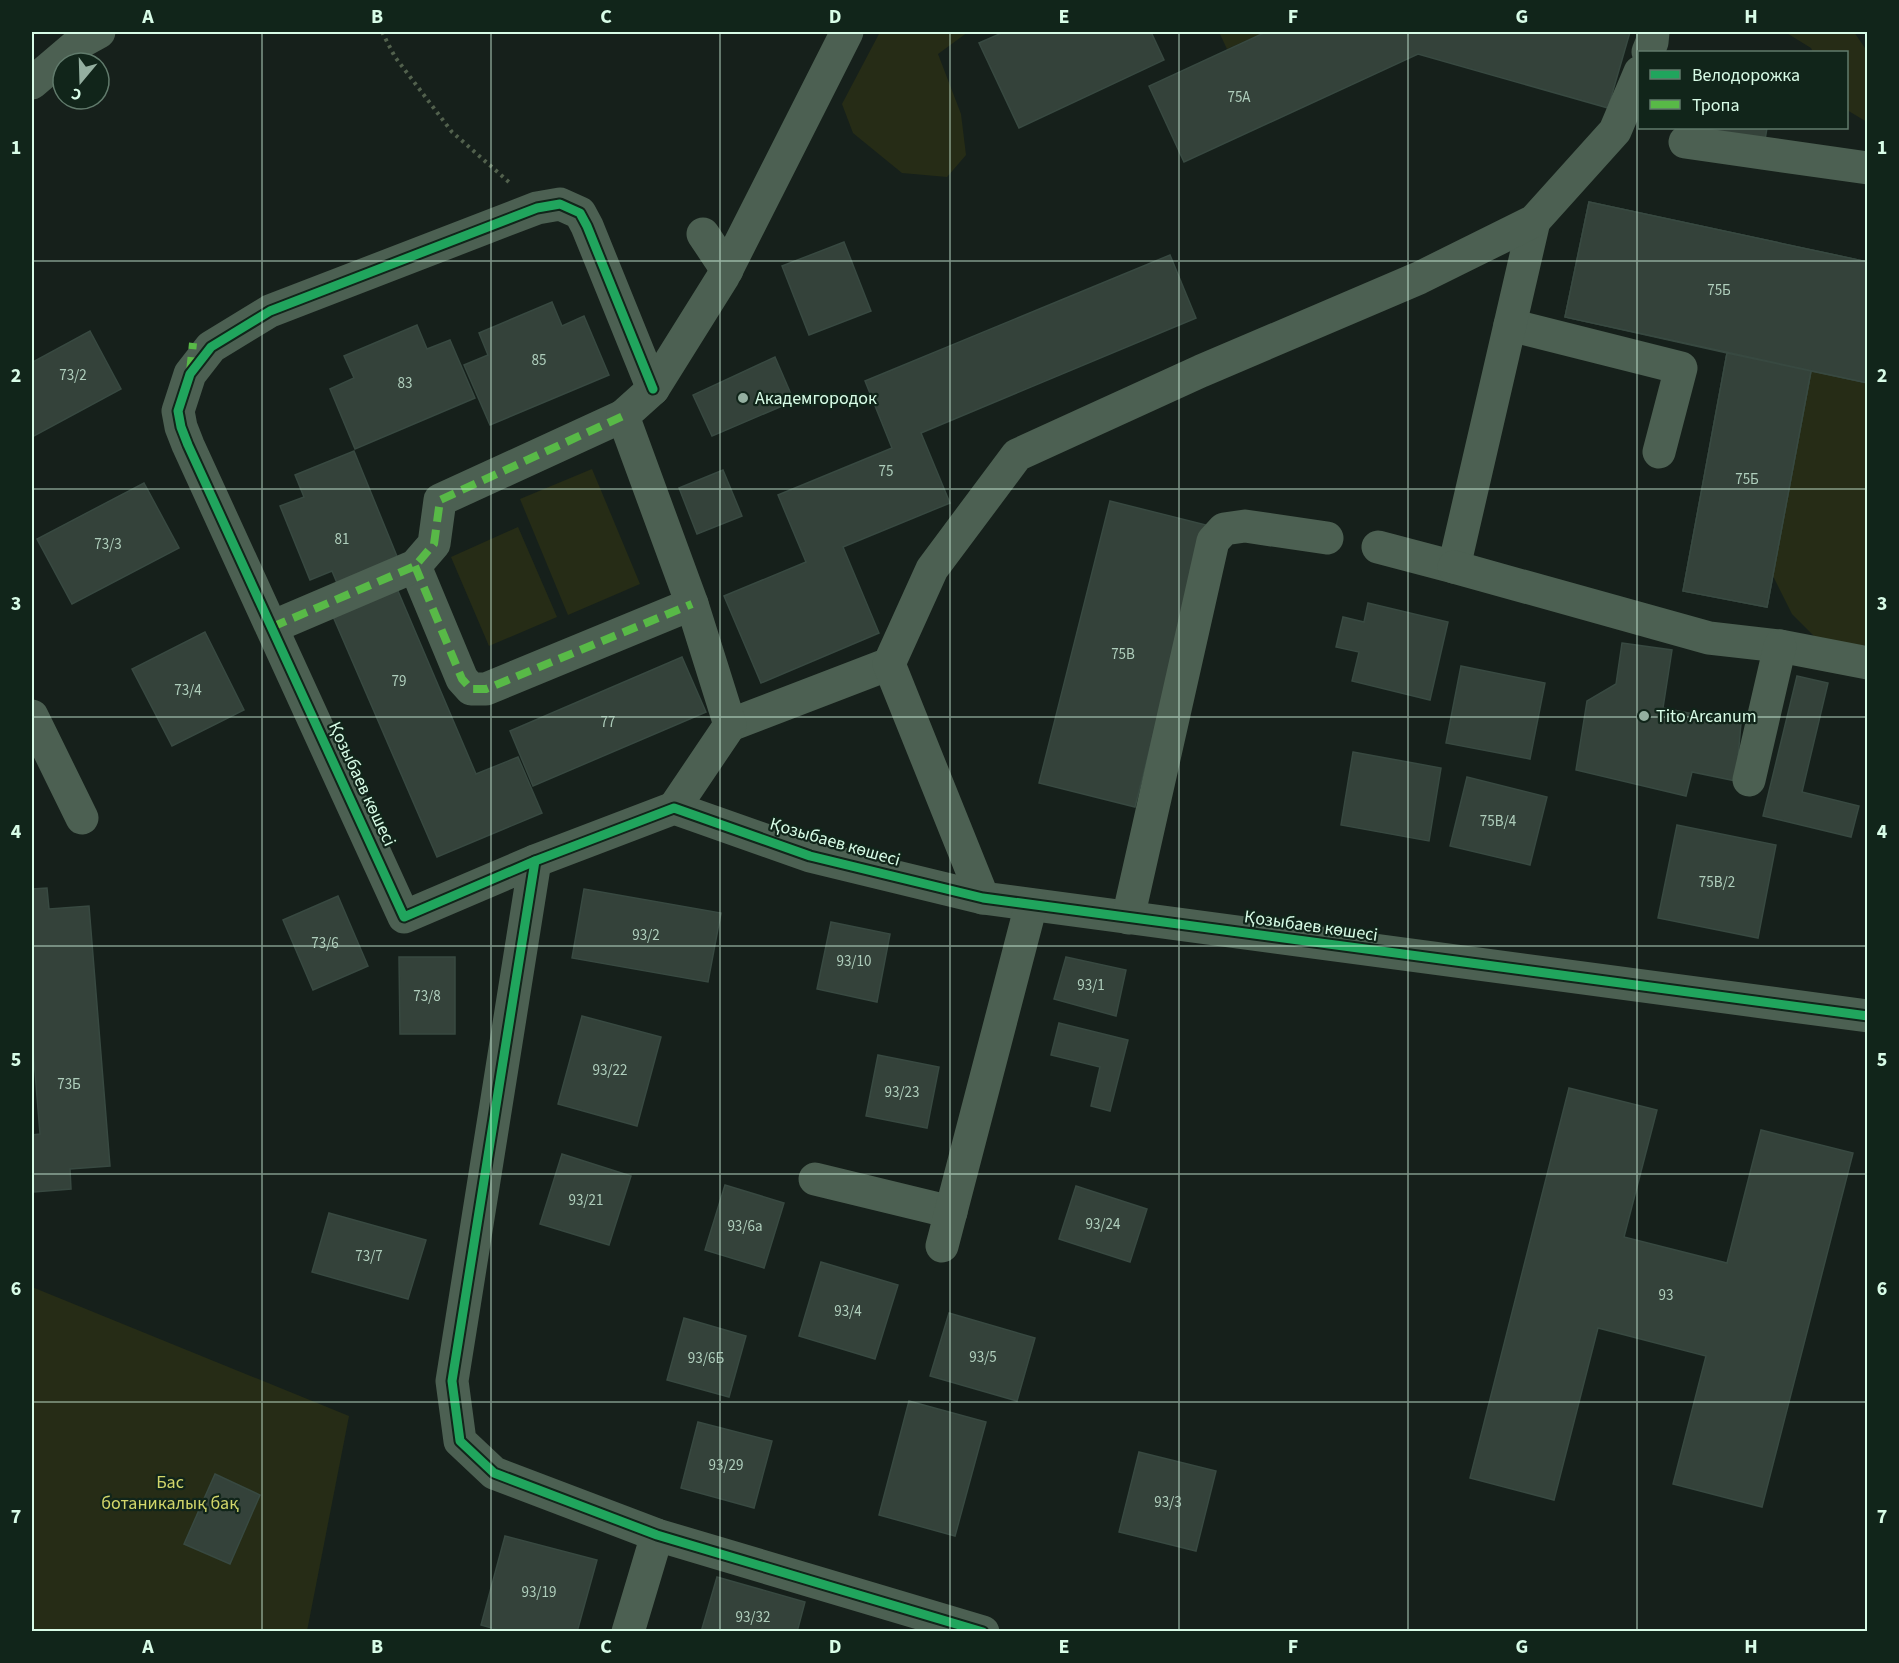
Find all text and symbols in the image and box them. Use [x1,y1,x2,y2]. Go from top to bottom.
text: A [141,3,154,31]
text: B [371,3,383,31]
text: C [600,3,612,31]
text: D [829,3,841,31]
text: E [1059,3,1069,31]
text: F [1288,3,1298,31]
text: G [1516,3,1528,31]
text: H [1744,3,1758,31]
north arrow [51,51,111,111]
legend [1638,51,1848,129]
text: Велодорожка [1692,63,1800,88]
text: С [68,82,84,106]
house number: 75А [1227,87,1251,108]
text: Тропа [1692,93,1740,118]
text: 1 [11,134,21,162]
text: 1 [1877,134,1887,162]
house number: 75Б [1707,280,1731,301]
house number: 85 [532,350,546,371]
text: 2 [11,362,21,390]
text: 2 [1877,362,1887,390]
house number: 73/2 [59,365,87,386]
house number: 83 [398,373,412,394]
place label: Академгородок [755,386,877,411]
marker: Академгородок [736,391,750,405]
house number: 75 [879,461,893,482]
house number: 75Б [1735,469,1759,490]
house number: 81 [335,529,349,550]
house number: 73/3 [94,534,122,555]
text: 3 [11,590,21,618]
text: 3 [1877,590,1887,618]
house number: 75В [1111,644,1135,665]
house number: 79 [392,671,406,692]
house number: 73/4 [174,680,202,701]
place label: Tito Arcanum [1656,704,1757,729]
marker: Tito Arcanum [1637,709,1651,723]
house number: 77 [601,712,615,733]
street label: Қозыбаев көшесі [322,718,402,850]
street label: Қозыбаев көшесі [767,811,903,873]
house number: 75В/4 [1480,811,1517,832]
text: 4 [11,818,22,846]
text: 4 [1877,818,1888,846]
house number: 75В/2 [1699,872,1735,893]
street label: Қозыбаев көшесі [1242,904,1380,948]
house number: 93/2 [632,925,660,946]
house number: 73/6 [311,933,339,954]
house number: 93/10 [836,951,872,972]
house number: 93/1 [1077,975,1105,996]
house number: 73/8 [413,986,441,1007]
text: 5 [11,1046,21,1074]
text: 5 [1877,1046,1887,1074]
house number: 93/22 [592,1060,628,1081]
house number: 73Б [57,1074,81,1095]
house number: 93/23 [884,1082,920,1103]
house number: 93/21 [568,1190,604,1211]
house number: 93/24 [1085,1214,1121,1235]
house number: 93/6а [727,1216,763,1237]
house number: 73/7 [355,1246,383,1267]
text: 6 [11,1275,21,1303]
text: 6 [1877,1275,1887,1303]
house number: 93 [1659,1285,1673,1306]
house number: 93/4 [834,1301,862,1322]
house number: 93/5 [969,1347,997,1368]
house number: 93/6Б [688,1348,724,1369]
house number: 93/29 [708,1455,744,1476]
park label: Бас ботаникалық бақ [101,1470,239,1516]
house number: 93/3 [1154,1492,1182,1513]
text: 7 [11,1503,21,1531]
text: 7 [1877,1503,1887,1531]
house number: 93/19 [521,1582,557,1603]
house number: 93/32 [735,1607,771,1628]
text: A [141,1633,154,1661]
text: B [371,1633,383,1661]
text: C [600,1633,612,1661]
text: D [829,1633,841,1661]
text: E [1059,1633,1069,1661]
text: F [1288,1633,1298,1661]
text: G [1516,1633,1528,1661]
text: H [1744,1633,1758,1661]

